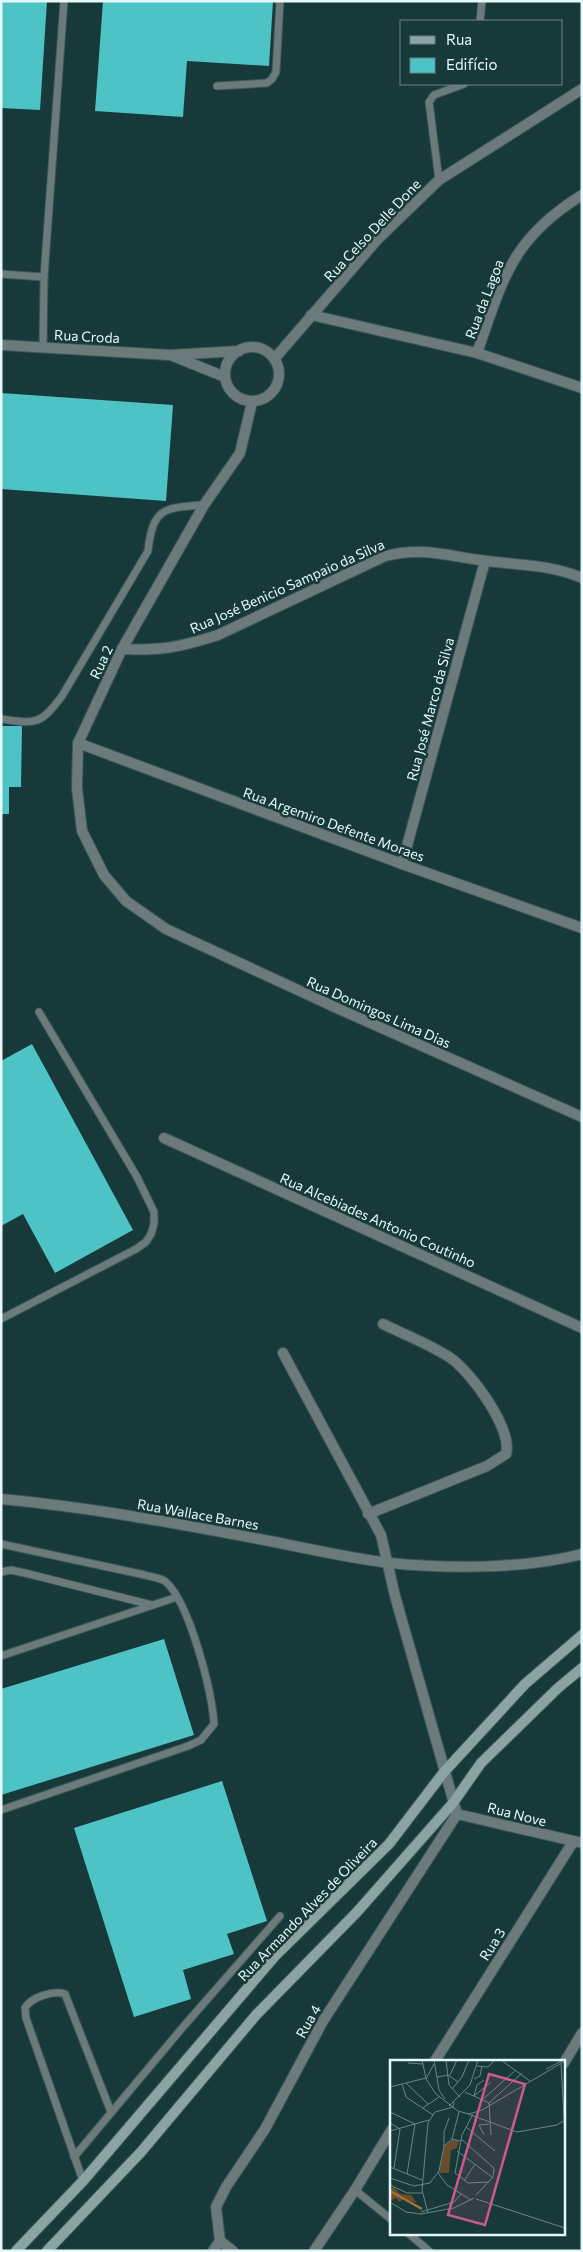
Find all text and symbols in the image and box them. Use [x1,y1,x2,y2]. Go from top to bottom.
legend [400,20,563,85]
text: Rua [446,30,472,48]
text: Edifício [446,55,497,73]
street label: Rua Celso Delle Done [320,175,424,285]
street label: Rua da Lagoa [461,257,507,341]
street label: Rua Croda [54,326,120,346]
street label: Rua José Benicio Sampaio da Silva [187,535,387,637]
street label: Rua José Marco da Silva [403,636,457,782]
street label: Rua 2 [86,642,116,681]
street label: Rua Argemiro Defente Moraes [241,783,427,865]
street label: Rua Domingos Lima Dias [304,973,454,1051]
street label: Rua Alcebiades Antonio Coutinho [278,1169,478,1271]
street label: Rua Wallace Barnes [136,1495,260,1533]
street label: Rua Nove [486,1798,548,1830]
street label: Rua Armando Alves de Oliveira [234,1834,380,1984]
street label: Rua 3 [475,1925,509,1963]
street label: Rua 4 [292,2001,325,2041]
inset map [390,2060,566,2234]

